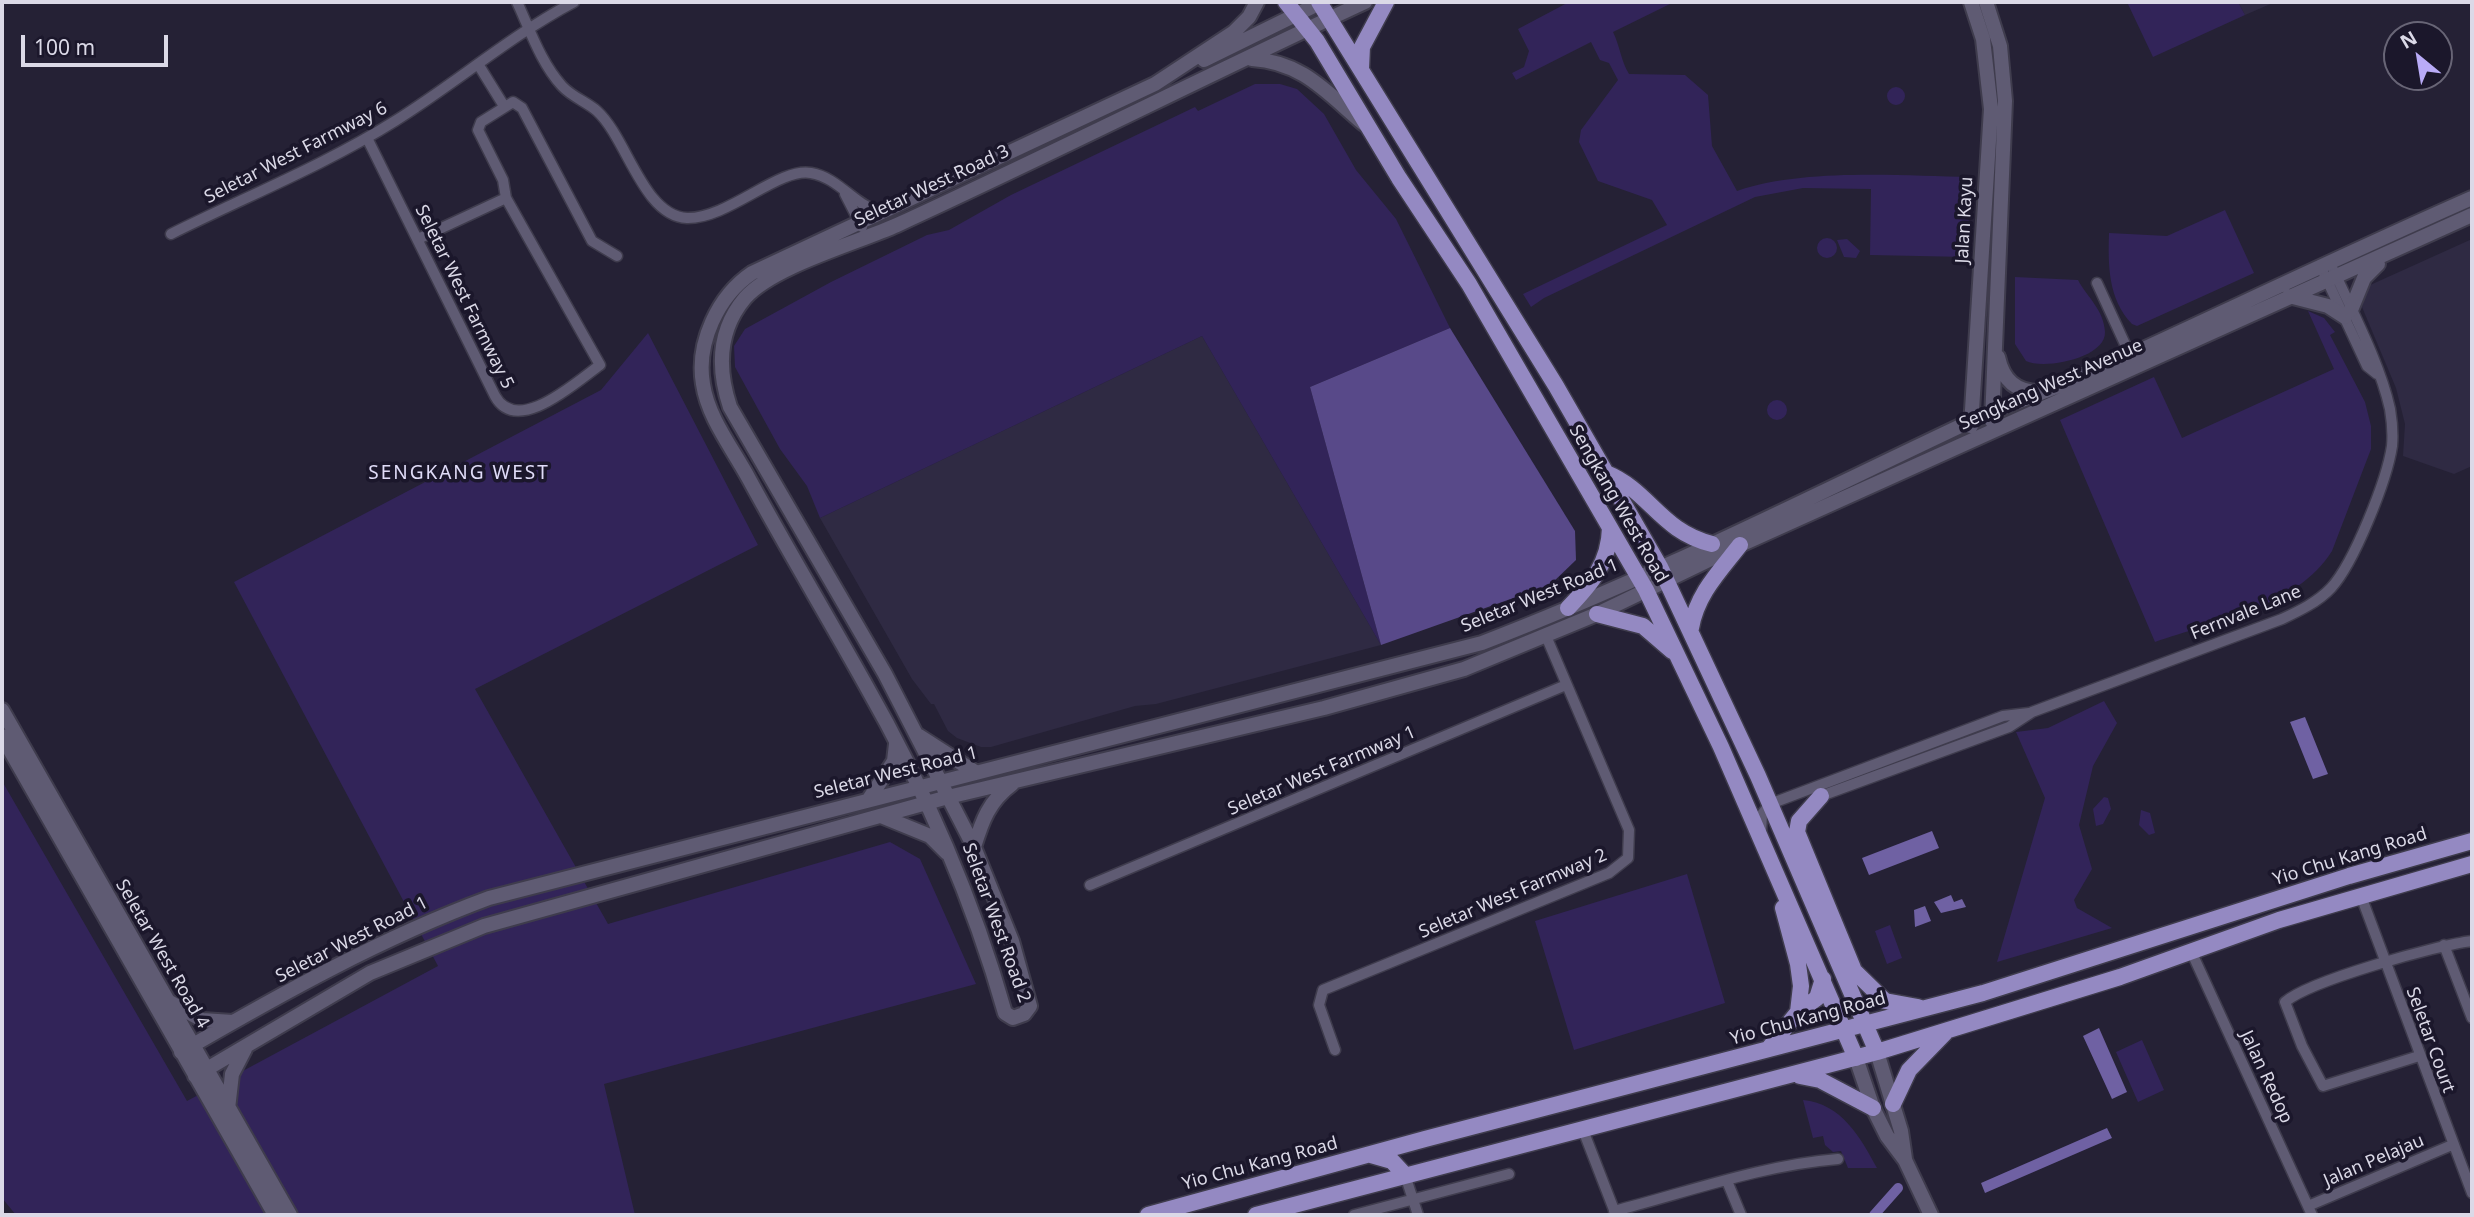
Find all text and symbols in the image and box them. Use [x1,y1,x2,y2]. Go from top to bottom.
scale bar [24,21,172,65]
north arrow [2383,21,2453,91]
text: N [2395,24,2422,55]
text: 100 m [34,33,95,61]
street label: Seletar West Farmway 6 [201,98,391,208]
street label: Seletar West Road 3 [851,141,1013,231]
street label: Jalan Kayu [1952,176,1978,264]
street label: Seletar West Farmway 5 [410,201,518,393]
street label: Sengkang West Avenue [1956,335,2146,435]
street label: Sengkang West Road [1564,421,1672,587]
district label: SENGKANG WEST [370,463,548,485]
street label: Seletar West Road 1 [1458,555,1622,637]
street label: Fernvale Lane [2187,581,2305,645]
street label: Seletar West Farmway 1 [1225,722,1419,820]
street label: Seletar West Road 1 [812,742,980,804]
street label: Yio Chu Kang Road [2270,823,2430,891]
street label: Seletar West Road 2 [957,840,1035,1006]
street label: Seletar West Farmway 2 [1416,845,1610,943]
street label: Seletar West Road 4 [111,876,213,1032]
street label: Seletar West Road 1 [272,892,432,988]
street label: Seletar Court [2401,984,2459,1096]
street label: Yio Chu Kang Road [1728,988,1888,1050]
street label: Jalan Redop [2235,1027,2297,1127]
street label: Jalan Pelajau [2320,1130,2428,1192]
street label: Yio Chu Kang Road [1180,1133,1340,1195]

